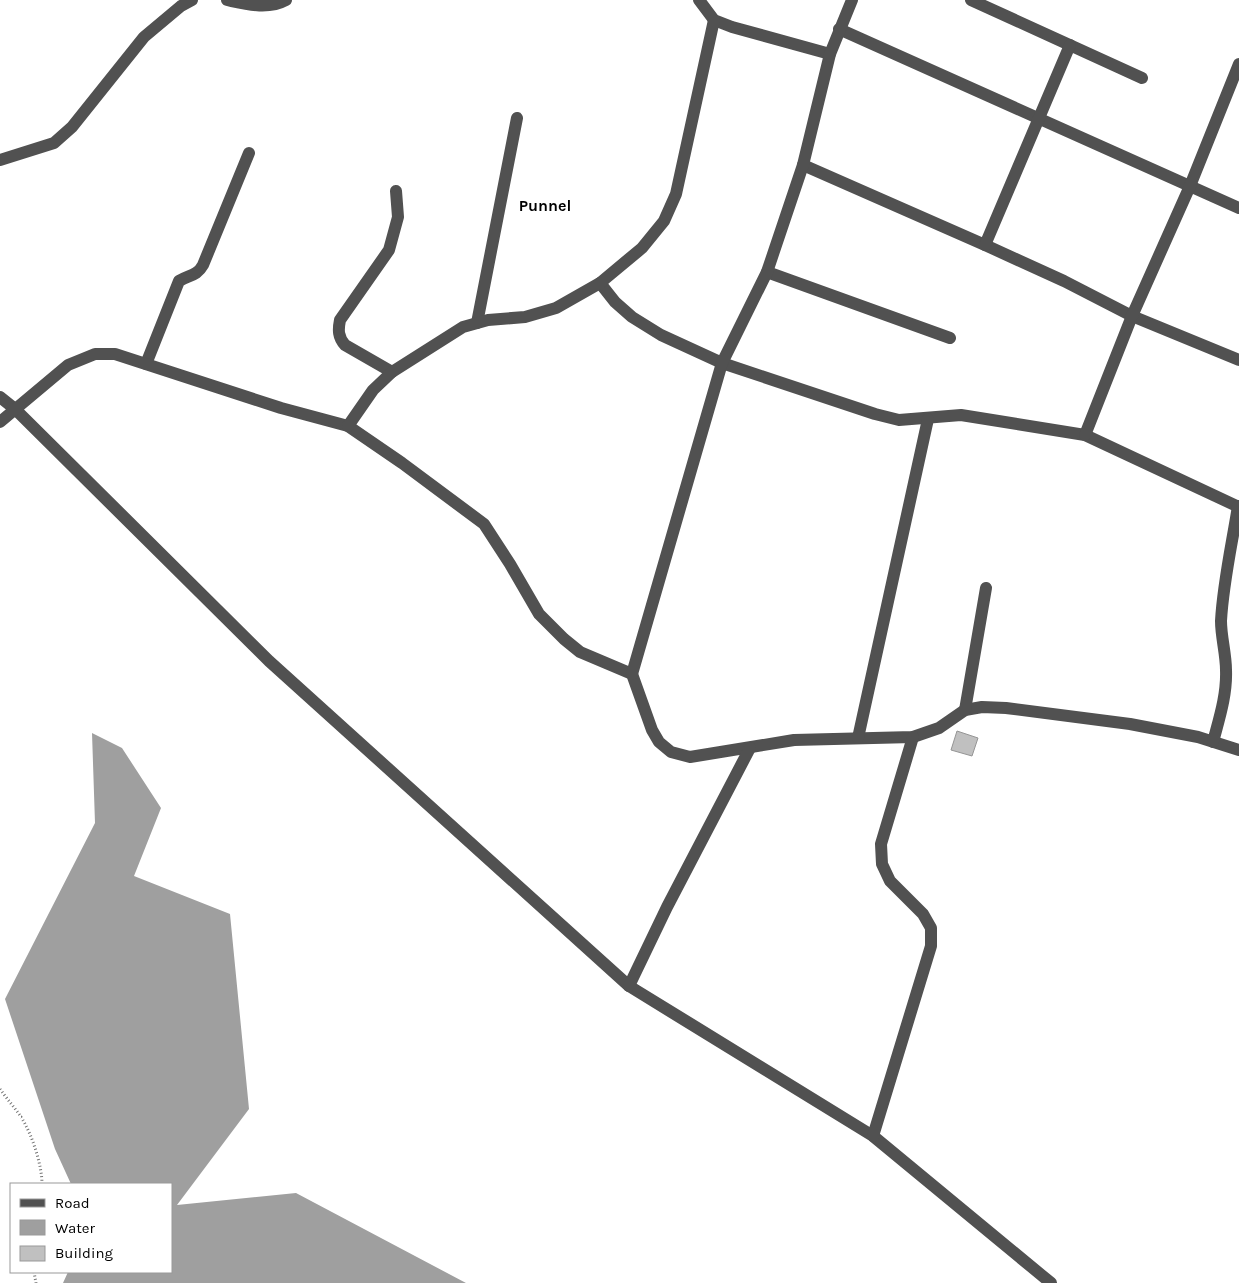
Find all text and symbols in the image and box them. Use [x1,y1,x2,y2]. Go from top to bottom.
district label: Punnel [519,196,571,215]
legend [10,1183,172,1273]
text: Road [55,1194,90,1212]
text: Water [55,1219,96,1237]
text: Building [55,1244,113,1262]

